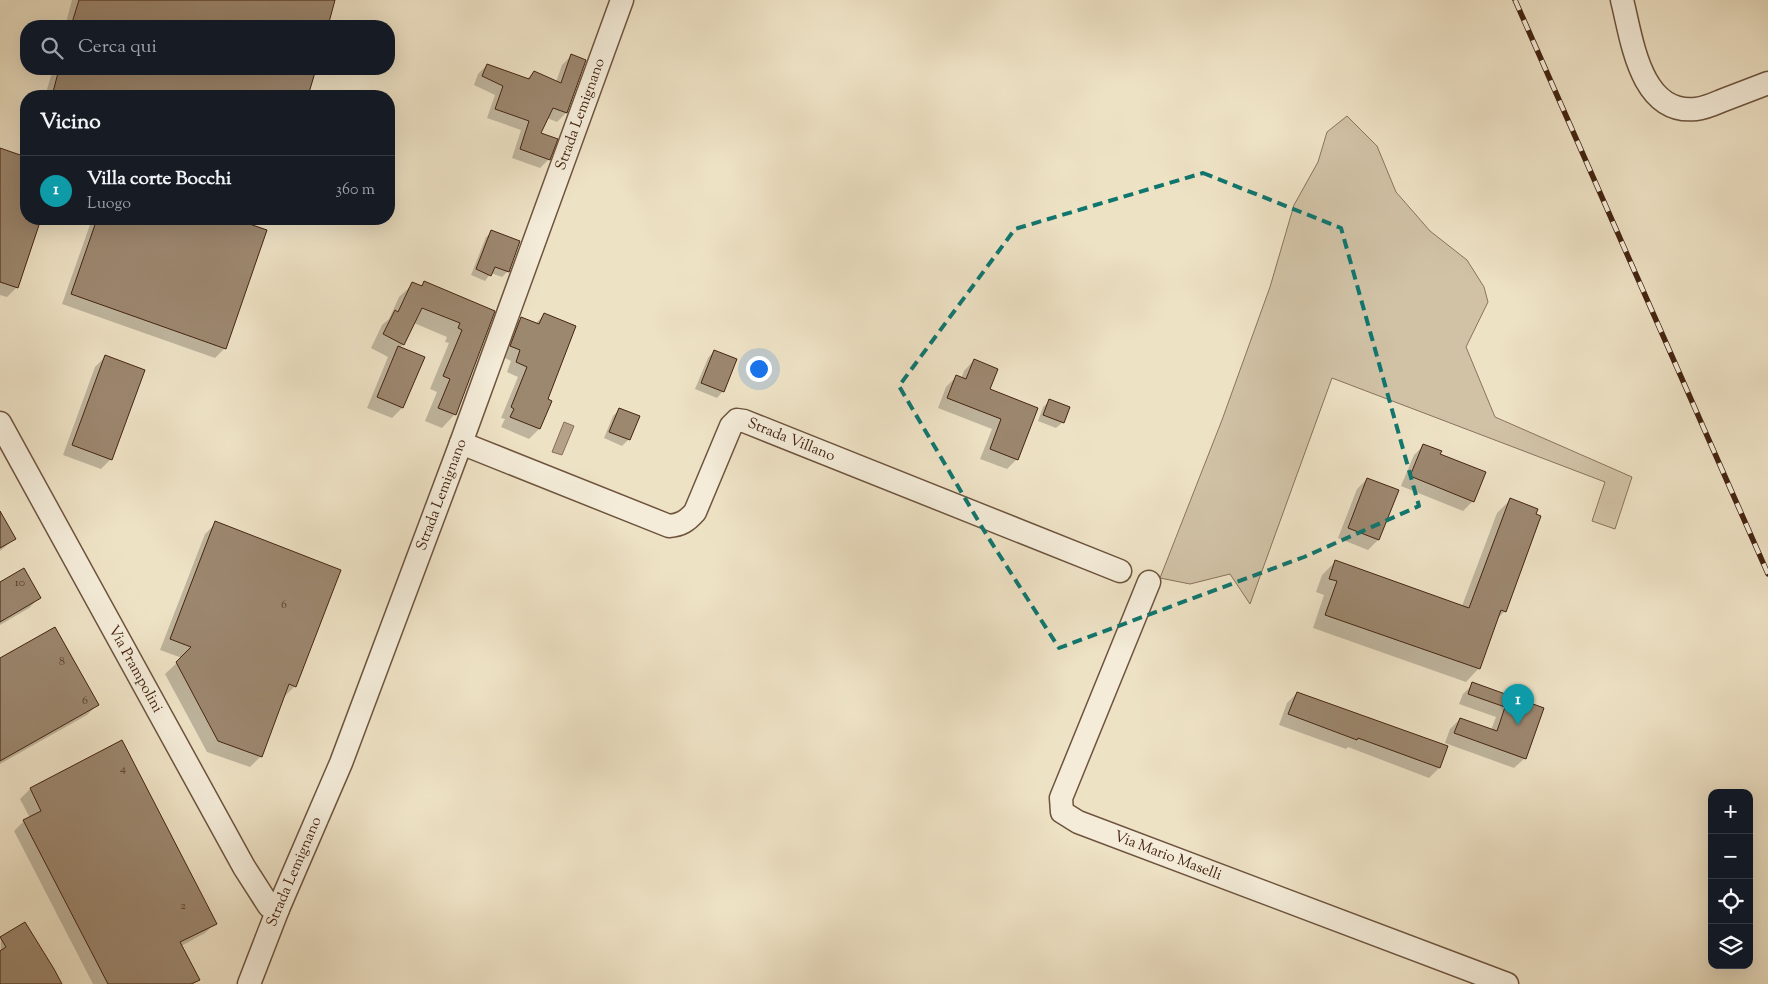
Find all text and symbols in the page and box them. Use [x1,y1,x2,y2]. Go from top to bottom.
search box [20,20,395,75]
icon: search [38,34,66,62]
text: Cerca qui [78,34,157,61]
street label: Strada Lemignano [551,55,610,173]
text: Vicino [40,108,101,138]
text: Villa corte Bocchi [87,166,232,193]
text: 1 [53,179,59,202]
text: 360 m [336,179,375,202]
text: Luogo [87,193,131,216]
your location [746,356,772,382]
street label: Strada Villano [744,413,838,467]
street label: Strada Lemignano [411,436,472,553]
house number: 10 [15,574,25,592]
house number: 6 [281,596,287,614]
street label: Via Prampolini [103,622,168,717]
house number: 8 [59,653,65,671]
pin: 1 [1502,684,1534,725]
house number: 6 [82,692,88,710]
house number: 4 [120,760,126,778]
map controls [1708,789,1753,969]
button: + [1708,789,1753,834]
street label: Strada Lemignano [262,814,327,930]
street label: Via Mario Maselli [1111,826,1225,886]
button: − [1708,834,1753,879]
button: locate [1708,879,1753,924]
house number: 2 [180,897,186,915]
button: layers [1708,924,1753,969]

